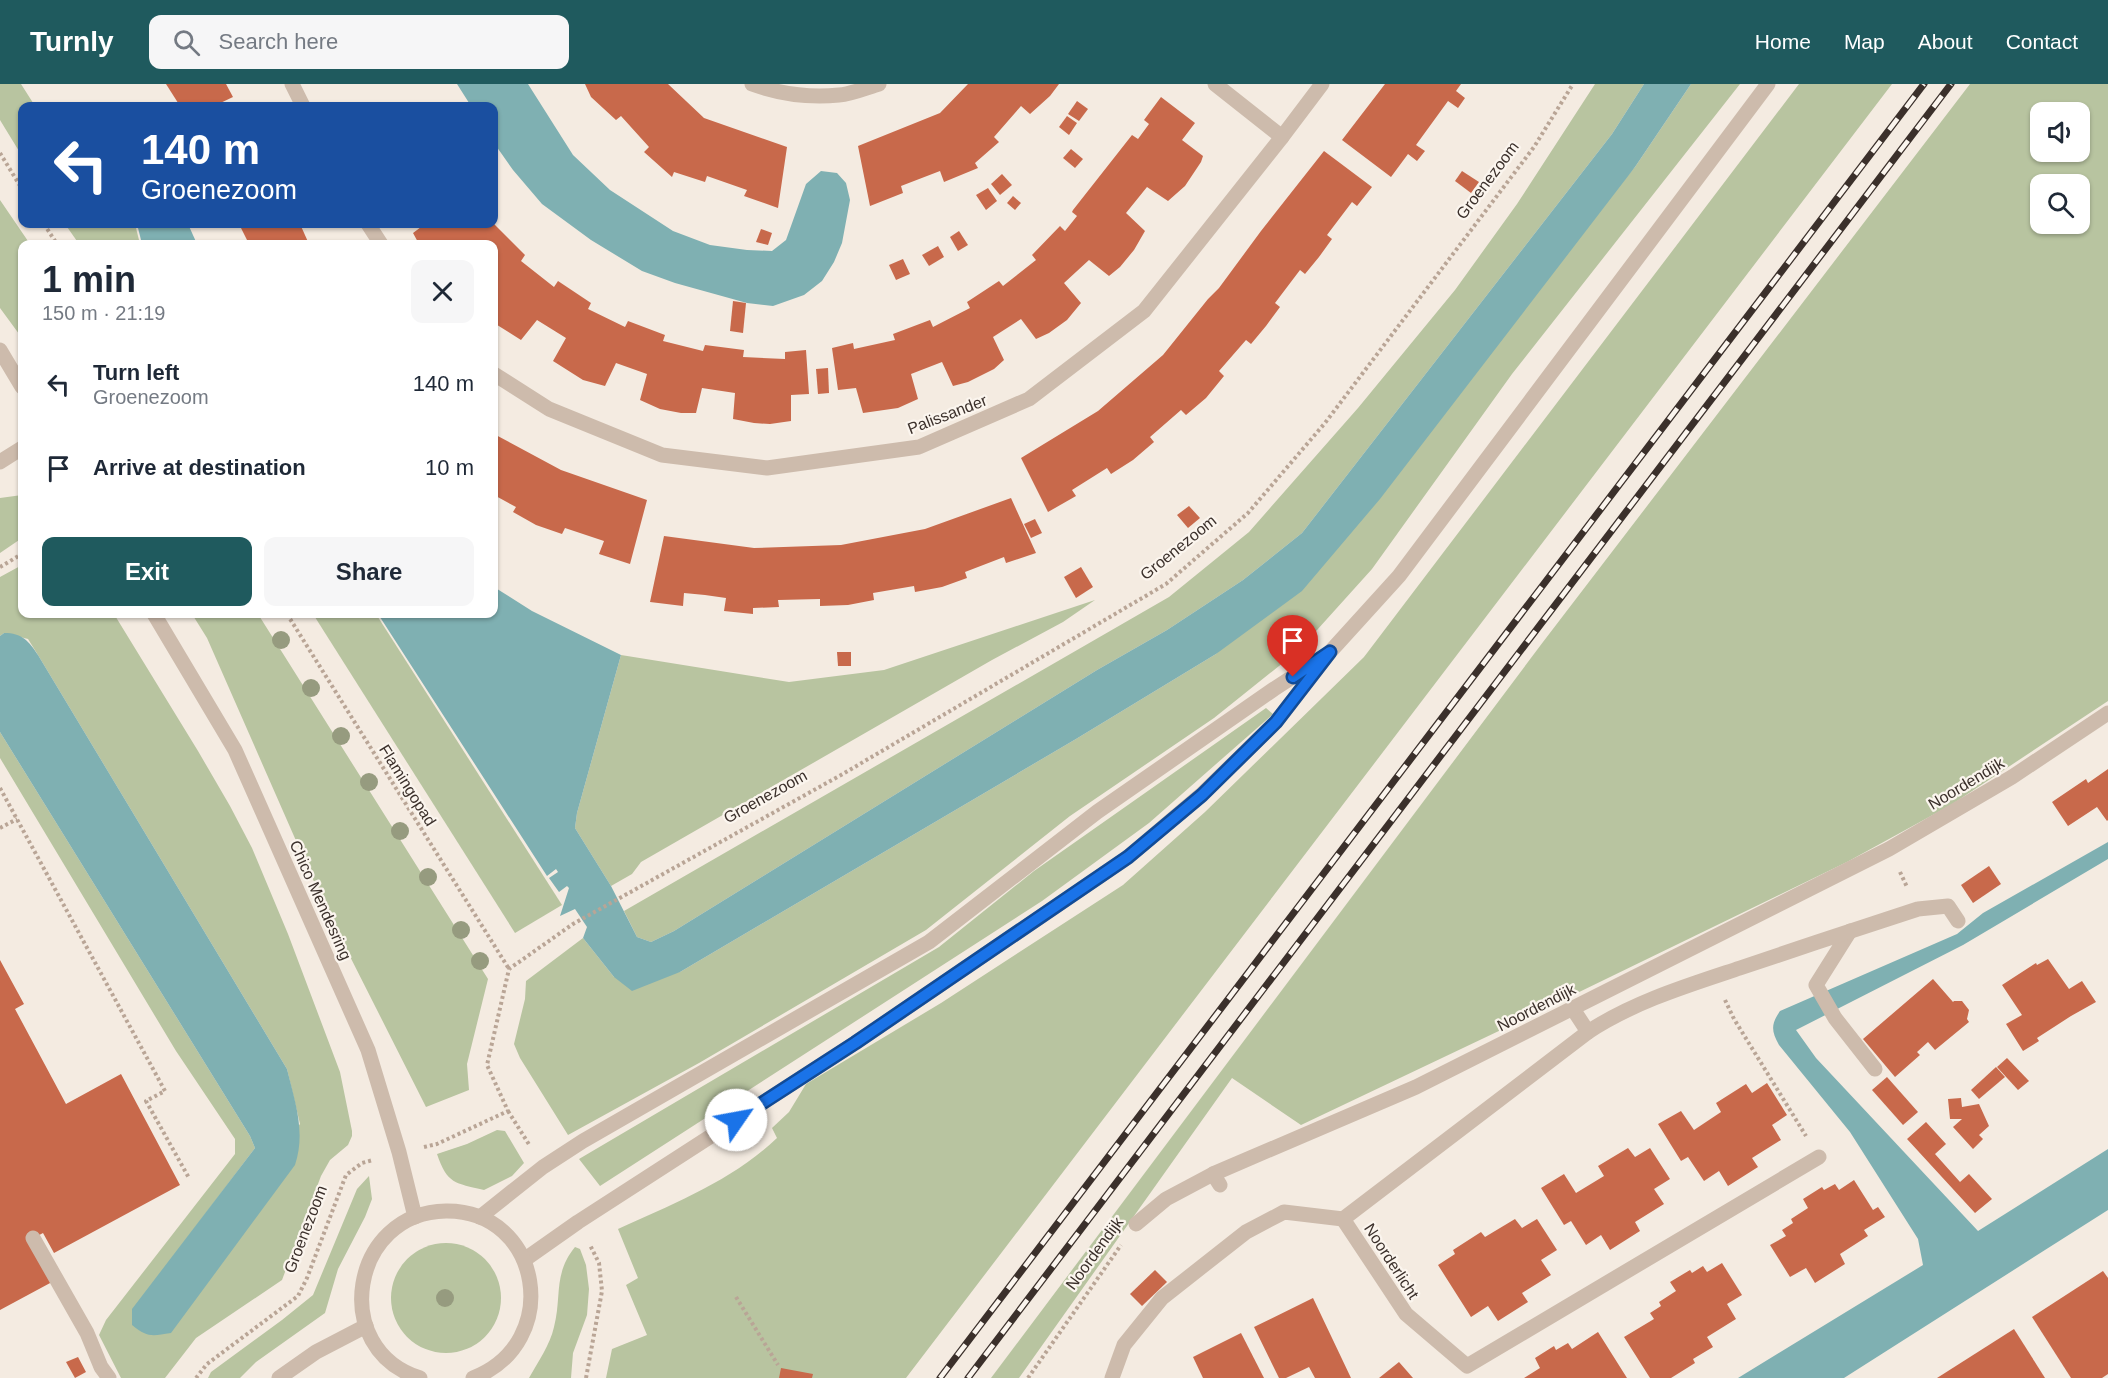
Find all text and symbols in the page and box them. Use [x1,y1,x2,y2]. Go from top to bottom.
search box [149,15,569,69]
text: Turnly [30,26,113,57]
icon: search [170,26,203,59]
text: Search here [218,29,338,54]
text: Home [1755,30,1811,53]
text: Map [1844,30,1885,53]
text: About [1918,30,1973,53]
text: Contact [2006,30,2078,53]
map controls [2030,102,2090,234]
button: sound [2030,102,2090,162]
icon: left [42,126,120,204]
text: 140 m [141,126,260,173]
street label: Groenezoom [1453,138,1522,222]
button: search [2030,174,2090,234]
text: Groenezoom [141,175,297,205]
text: 1 min [42,259,136,300]
button: close [411,260,474,323]
text: 150 m · 21:19 [42,302,165,324]
text: Turn left [93,360,179,385]
icon: left [42,368,75,401]
text: 140 m [413,371,474,396]
text: Groenezoom [93,386,209,408]
street label: Palissander [905,391,990,437]
icon: arrive [42,452,75,485]
text: Arrive at destination [93,455,306,480]
text: 10 m [425,455,474,480]
street label: Groenezoom [1137,512,1220,583]
button: Exit [42,537,252,606]
button: Share [264,537,474,606]
pin [1267,615,1318,677]
icon: arrive [1276,624,1309,657]
street label: Flamingopad [376,742,439,829]
street label: Noordendijk [1925,754,2008,813]
street label: Groenezoom [721,767,810,826]
street label: Chico Mendesring [287,838,355,963]
street label: Noordendijk [1494,980,1579,1034]
position arrow [704,1088,768,1152]
street label: Groenezoom [281,1183,330,1275]
street label: Noordendijk [1062,1213,1127,1293]
street label: Noorderlicht [1361,1220,1422,1303]

